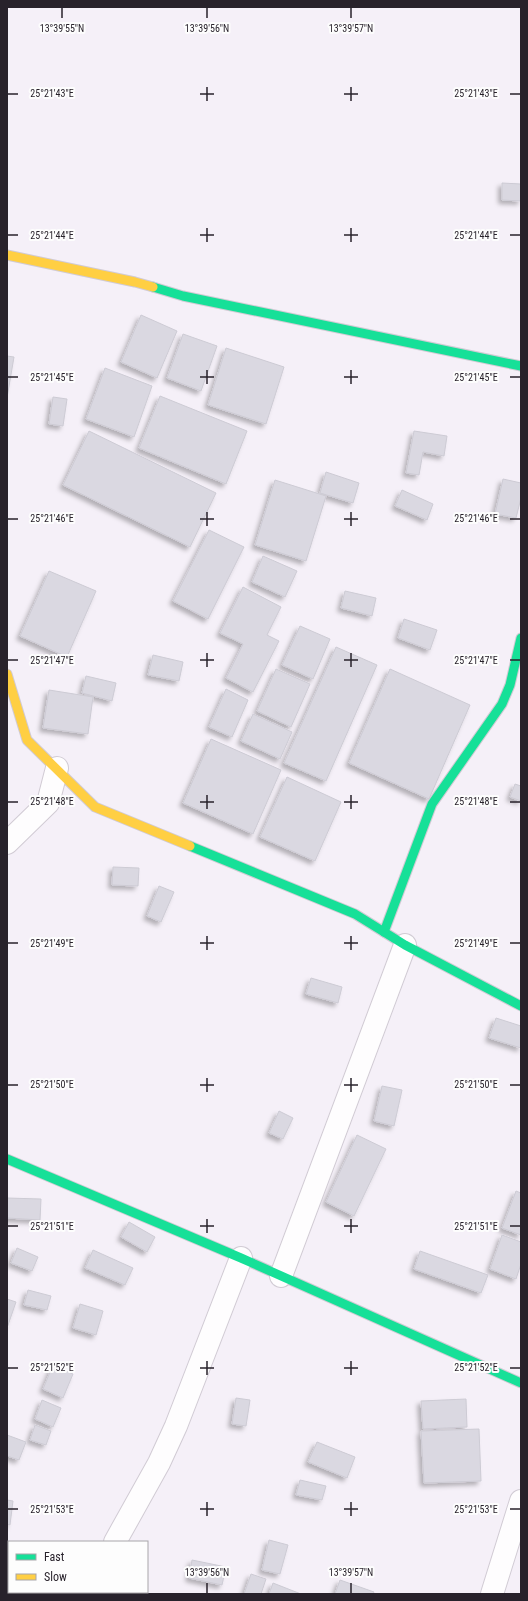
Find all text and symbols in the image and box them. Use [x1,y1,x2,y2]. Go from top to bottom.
text: 13°39'55"N [40,23,84,34]
text: 13°39'56"N [185,23,229,34]
text: 13°39'57"N [329,23,373,34]
text: 25°21'43"E [30,88,74,99]
text: 25°21'43"E [454,88,498,99]
text: 25°21'44"E [30,230,74,241]
text: 25°21'44"E [454,230,498,241]
text: 25°21'45"E [30,372,74,383]
text: 25°21'45"E [454,372,498,383]
text: 25°21'46"E [30,513,74,524]
text: 25°21'46"E [454,513,498,524]
text: 25°21'47"E [30,655,74,666]
text: 25°21'47"E [454,655,498,666]
text: 25°21'48"E [30,796,74,807]
text: 25°21'48"E [454,796,498,807]
text: 25°21'49"E [30,938,74,949]
text: 25°21'49"E [454,938,498,949]
text: 25°21'50"E [30,1079,74,1090]
text: 25°21'50"E [454,1079,498,1090]
text: 25°21'51"E [30,1221,74,1232]
text: 25°21'51"E [454,1221,498,1232]
text: 25°21'52"E [30,1362,74,1373]
text: 25°21'52"E [454,1362,498,1373]
text: 25°21'53"E [30,1504,74,1515]
text: 25°21'53"E [454,1504,498,1515]
legend [8,1541,148,1593]
text: Fast [44,1550,65,1564]
text: 13°39'56"N [185,1567,229,1578]
text: 13°39'57"N [329,1567,373,1578]
text: Slow [44,1570,67,1584]

